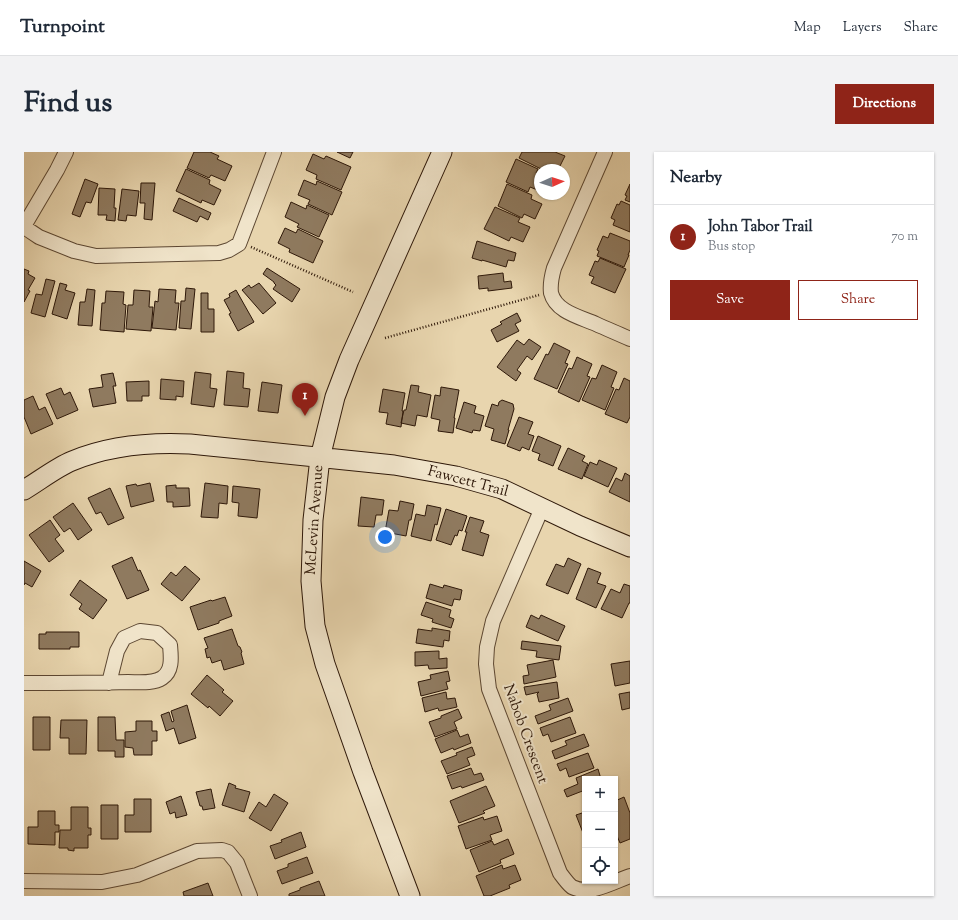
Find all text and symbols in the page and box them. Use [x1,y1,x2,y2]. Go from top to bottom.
text: Turnpoint [20,14,105,41]
text: Map [794,18,821,38]
text: Layers [843,18,881,38]
text: Share [903,18,938,38]
text: Find us [24,84,112,124]
button: Directions [835,84,934,124]
north arrow [534,164,570,200]
text: Nearby [670,166,722,190]
text: John Tabor Trail [708,217,813,238]
text: 1 [681,228,685,246]
text: 70 m [891,228,918,246]
text: Bus stop [708,238,755,256]
button: Save [670,280,790,320]
button: Share [798,280,918,320]
pin: 1 [292,383,318,416]
street label: Fawcett Trail [425,461,511,503]
street label: McLevin Avenue [301,464,329,576]
your location [375,527,395,547]
street label: Nabob Crescent [497,681,553,787]
map controls [582,776,618,884]
button: + [582,776,618,812]
button: − [582,812,618,848]
button: locate [582,848,618,884]

